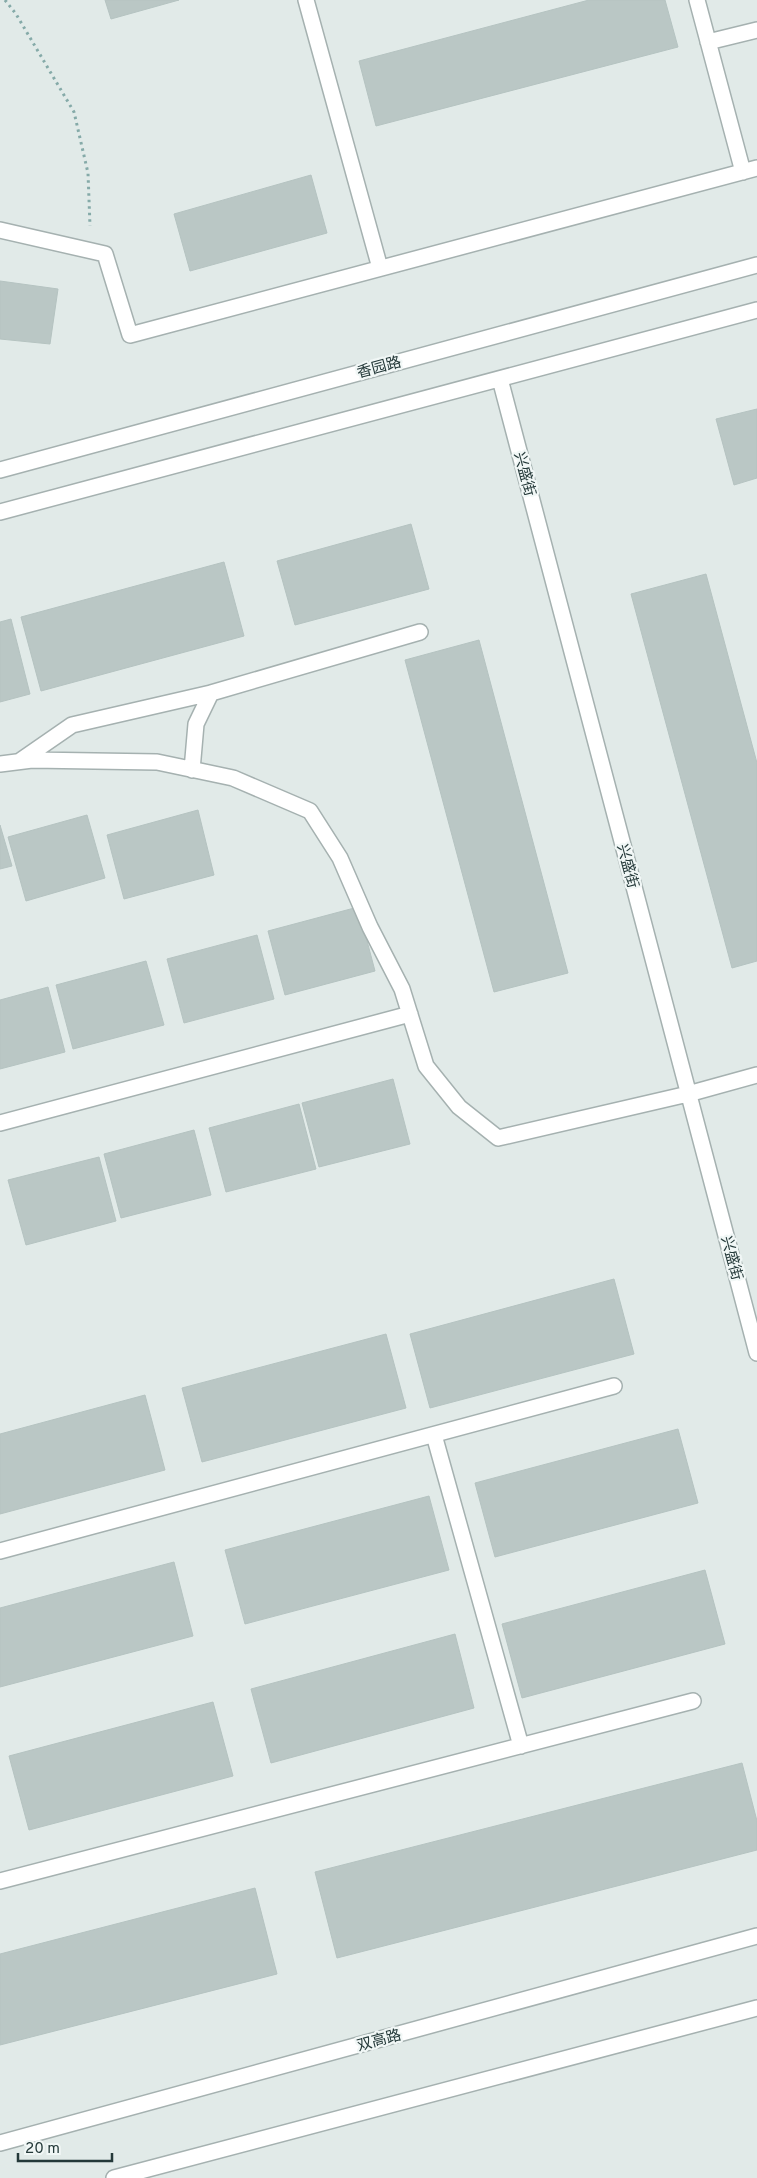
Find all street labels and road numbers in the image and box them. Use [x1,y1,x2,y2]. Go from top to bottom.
street label: 香园路 [355,353,404,383]
street label: 兴盛街 [509,450,540,499]
street label: 兴盛街 [612,842,643,891]
street label: 兴盛街 [716,1234,747,1283]
street label: 双高路 [355,2026,404,2056]

